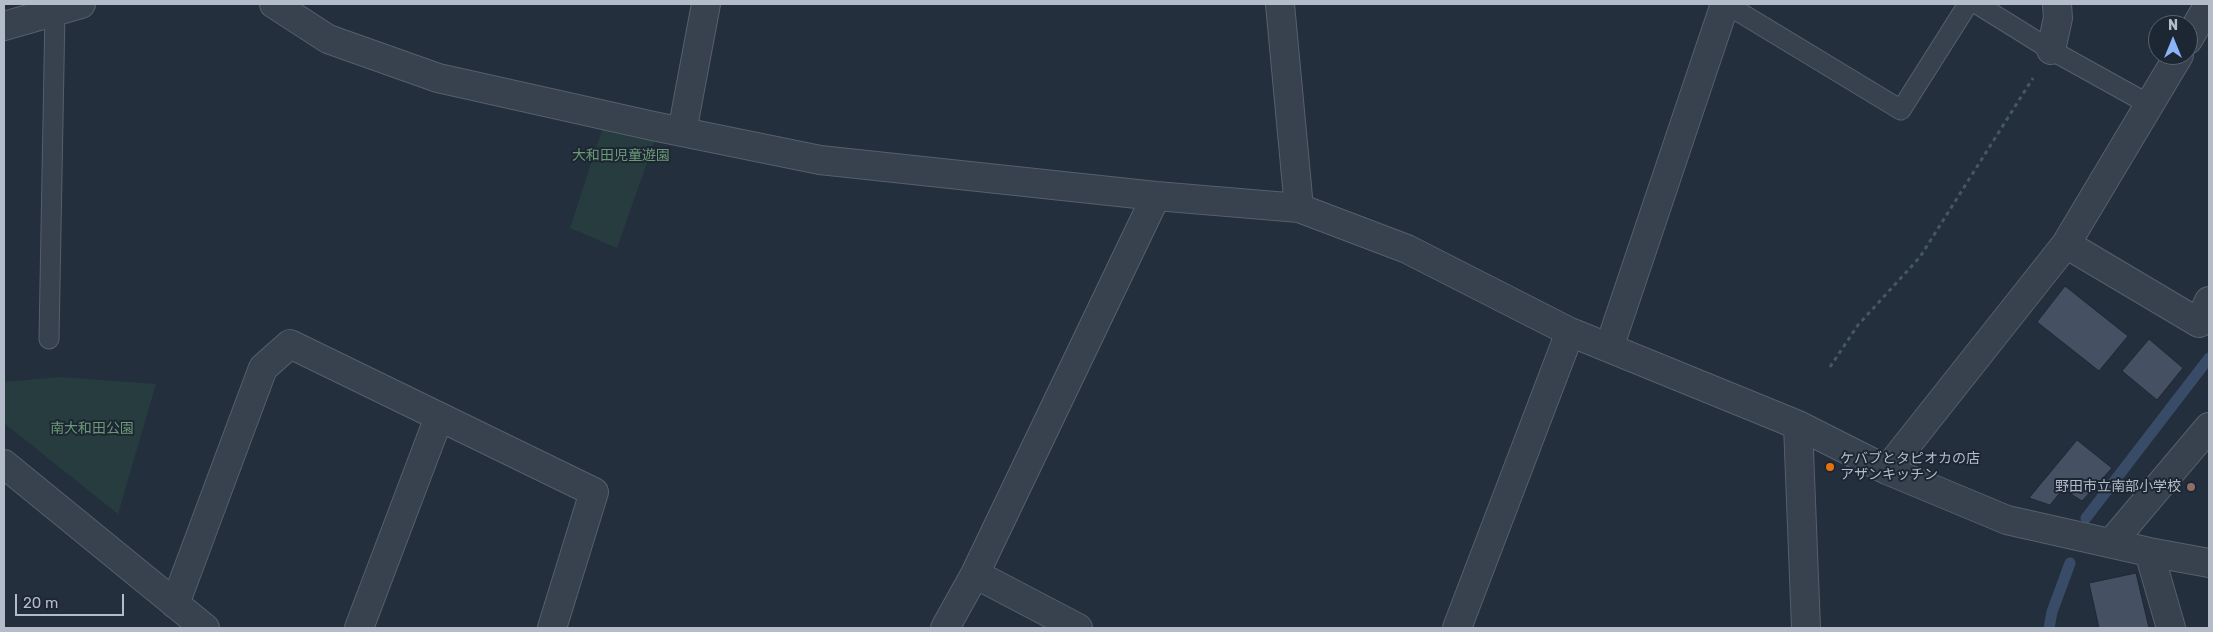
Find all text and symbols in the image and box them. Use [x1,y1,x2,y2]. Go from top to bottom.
north arrow [2148,15,2198,65]
text: N [2168,17,2178,34]
park label: 大和田児童遊園 [572,148,670,164]
park label: 南大和田公園 [50,421,134,437]
place label: ケバブとタピオカの店 アザンキッチン [1840,451,1980,484]
marker: ケバブとタピオカの店 アザンキッチン [1824,461,1836,473]
place label: 野田市立南部小学校 [2055,479,2181,495]
marker: 野田市立南部小学校 [2185,481,2197,493]
scale bar [18,584,126,616]
text: 20 m [23,594,58,612]

